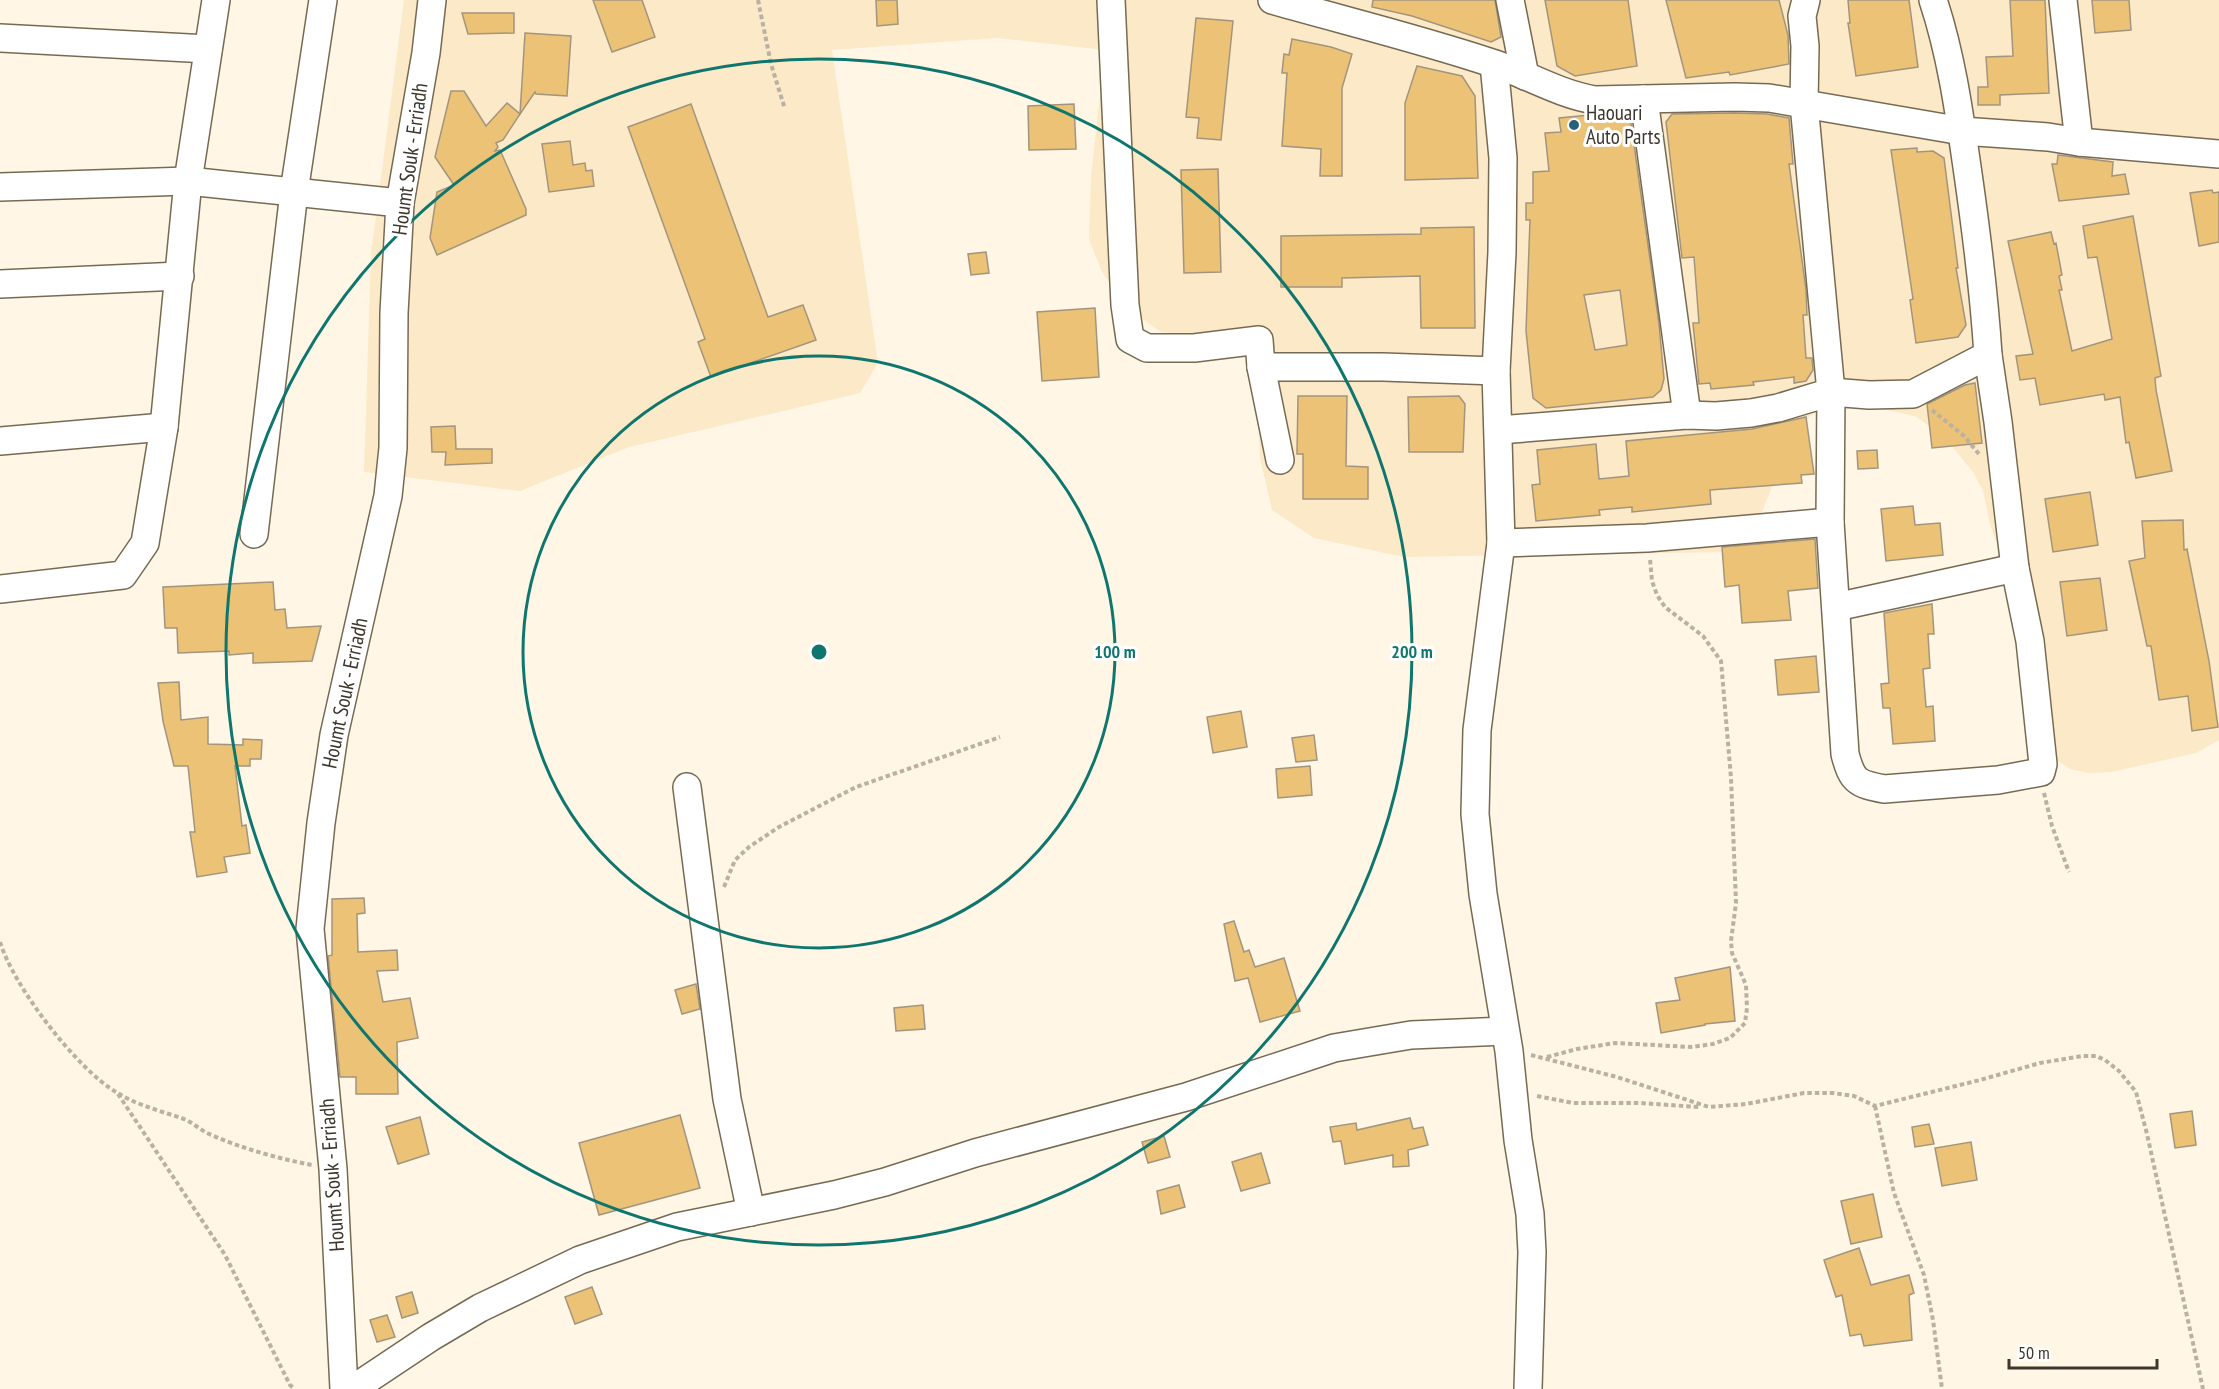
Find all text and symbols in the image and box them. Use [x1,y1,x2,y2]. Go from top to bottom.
street label: Houmt Souk - Erriadh [385,81,434,237]
place label: Haouari Auto Parts [1586,99,1661,150]
marker: Haouari Auto Parts [1567,118,1581,132]
street label: Houmt Souk - Erriadh [315,615,374,771]
text: 100 m [1094,640,1136,663]
text: 200 m [1391,640,1433,663]
centre of rings [809,642,829,662]
street label: Houmt Souk - Erriadh [313,1098,350,1252]
scale bar [2009,1332,2158,1370]
text: 50 m [2018,1341,2050,1364]

